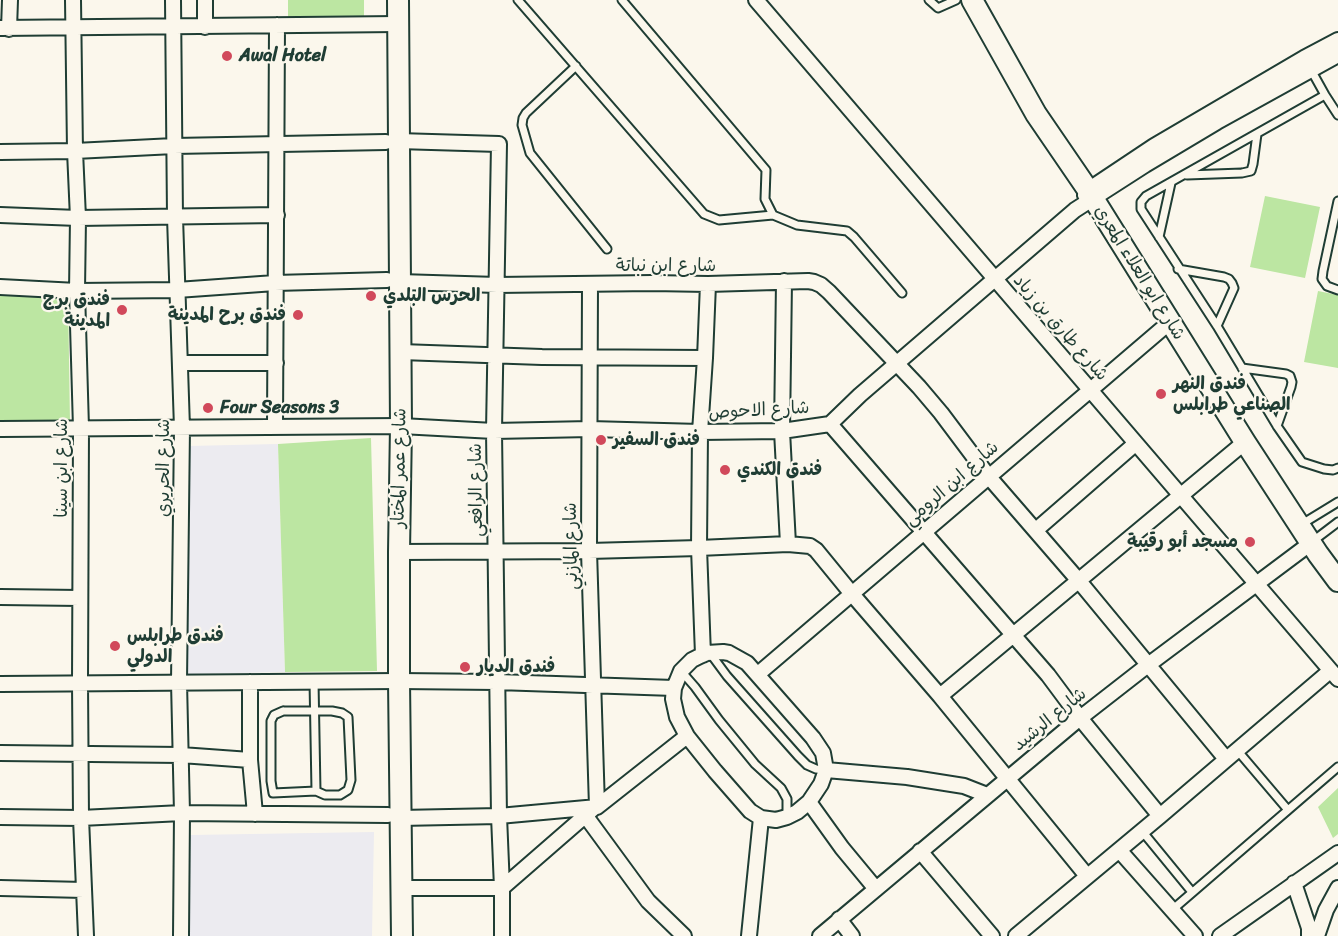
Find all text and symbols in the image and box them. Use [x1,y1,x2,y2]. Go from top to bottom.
place label: Awal Hotel [239,45,326,67]
marker: Awal Hotel [220,49,234,63]
street label: شارع ابو العلاء المعري [1089,202,1189,344]
street label: شارع ابن نباتة [616,255,716,277]
street label: شارع طارق بن زياد [1008,270,1112,386]
place label: الحرس البلدي [383,285,480,307]
place label: فندق برج المدينة [43,289,110,332]
marker: الحرس البلدي [364,289,378,303]
marker: فندق برج المدينة [115,303,129,317]
place label: فندق برح المدينة [168,304,286,326]
marker: فندق برح المدينة [291,308,305,322]
place label: فندق النهر الصناعي طرابلس [1173,373,1291,416]
marker: فندق النهر الصناعي طرابلس [1154,387,1168,401]
place label: Four Seasons 3 [220,397,339,419]
street label: شارع الاحوص [708,398,810,424]
marker: Four Seasons 3 [201,401,215,415]
street label: شارع عمر المختار [388,408,412,528]
street label: شارع ابن سينا [51,418,73,518]
street label: شارع الحريري [153,419,175,517]
place label: فندق السفير [613,429,700,451]
marker: فندق السفير [594,433,608,447]
street label: شارع ابن الرومي [900,437,1004,531]
street label: شارع الرافعي [465,443,489,537]
place label: فندق الكندي [737,459,822,481]
marker: فندق الكندي [718,463,732,477]
street label: شارع المازني [560,502,584,590]
place label: مسجد أبو رقيبة [1127,531,1238,553]
marker: مسجد أبو رقيبة [1243,535,1257,549]
place label: فندق طرابلس الدولي [127,625,224,668]
marker: فندق طرابلس الدولي [108,639,122,653]
place label: فندق الديار [477,656,555,678]
marker: فندق الديار [458,660,472,674]
street label: شارع الرشيد [1009,684,1091,756]

